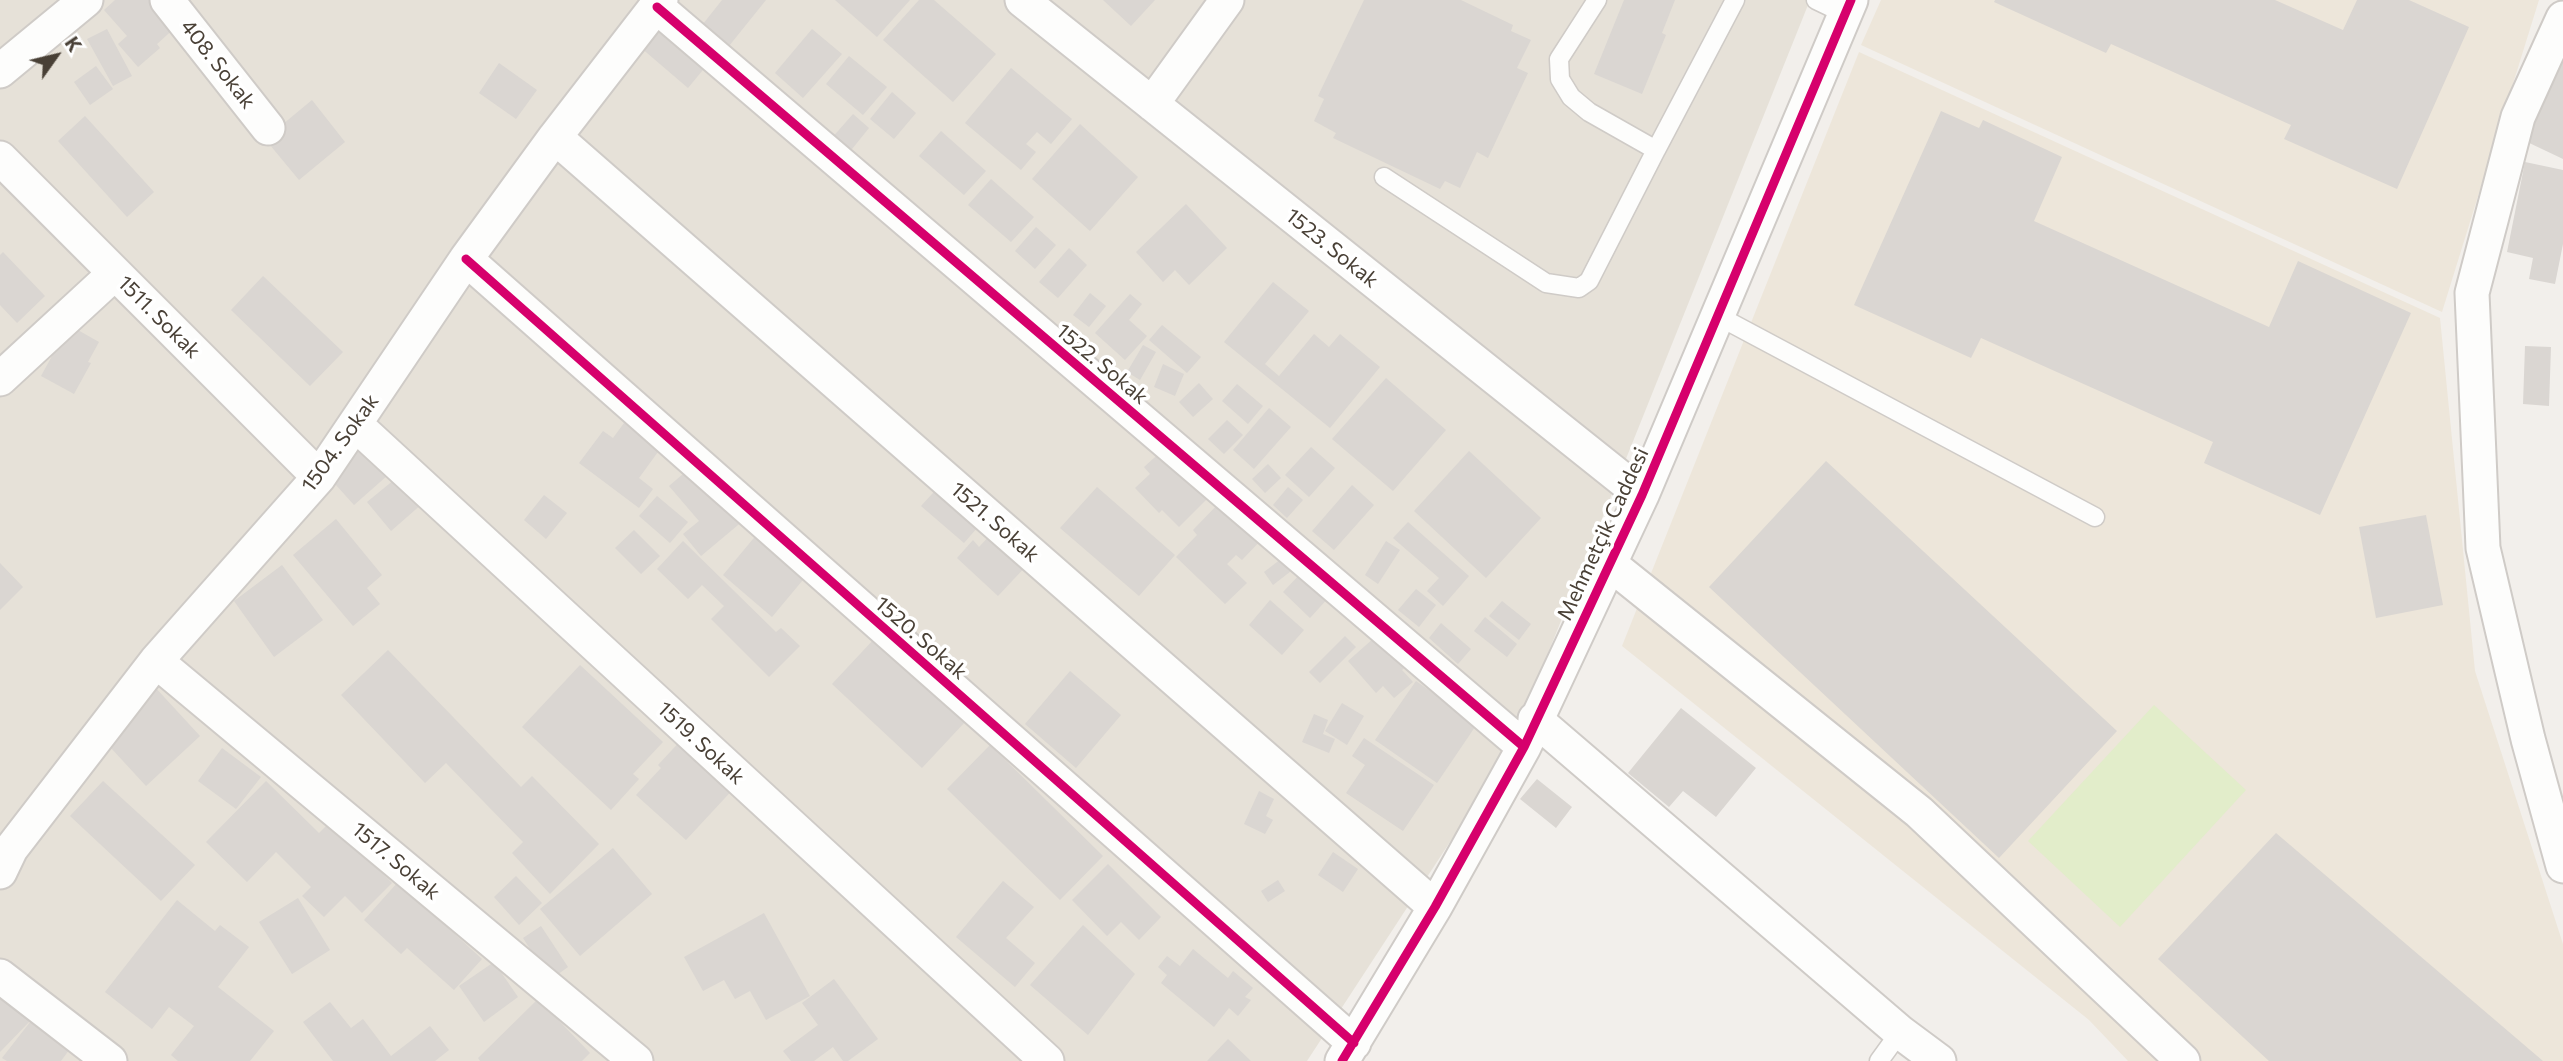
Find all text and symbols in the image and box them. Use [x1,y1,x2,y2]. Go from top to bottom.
street label: 408. Sokak [175,14,261,114]
north arrow [21,21,91,91]
text: K [61,32,87,56]
street label: 1523. Sokak [1281,203,1383,293]
street label: 1511. Sokak [112,270,206,364]
street label: 1522. Sokak [1051,318,1153,410]
street label: 1504. Sokak [296,389,384,497]
street label: Mehmetçik Caddesi [1552,444,1654,624]
street label: 1521. Sokak [946,477,1044,567]
street label: 1520. Sokak [870,591,972,685]
street label: 1519. Sokak [652,696,750,790]
street label: 1517. Sokak [347,817,445,905]

